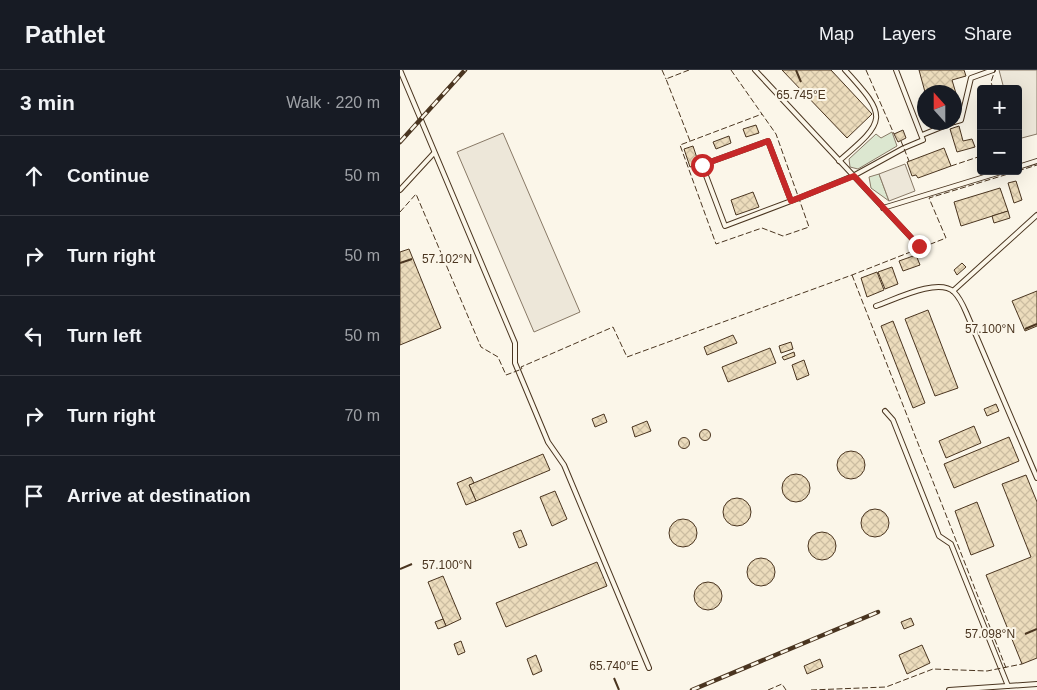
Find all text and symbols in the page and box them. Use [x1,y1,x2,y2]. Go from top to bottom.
text: Pathlet [25,21,105,48]
text: Map [819,24,854,44]
text: Layers [882,24,936,44]
text: Share [964,24,1012,44]
north arrow [917,85,962,130]
map controls [977,85,1022,175]
button: + [977,85,1022,130]
text: 65.745°E [776,88,826,102]
text: 3 min [20,91,75,114]
text: Walk · 220 m [286,94,380,111]
button: − [977,130,1022,175]
route start [691,154,714,177]
icon: ahead [20,162,48,190]
text: Continue [67,165,149,186]
text: 50 m [344,167,380,184]
route end [908,235,931,258]
icon: right [20,242,48,270]
text: Turn right [67,245,155,266]
text: 50 m [344,247,380,264]
text: 57.102°N [422,252,472,266]
icon: left [20,322,48,350]
text: 57.100°N [965,322,1015,336]
text: Turn left [67,325,142,346]
text: 50 m [344,327,380,344]
icon: right [20,402,48,430]
text: Turn right [67,405,155,426]
text: 70 m [344,407,380,424]
icon: arrive [20,482,48,510]
text: Arrive at destination [67,485,251,506]
text: 57.100°N [422,558,472,572]
text: 57.098°N [965,627,1015,641]
text: 65.740°E [589,659,639,673]

